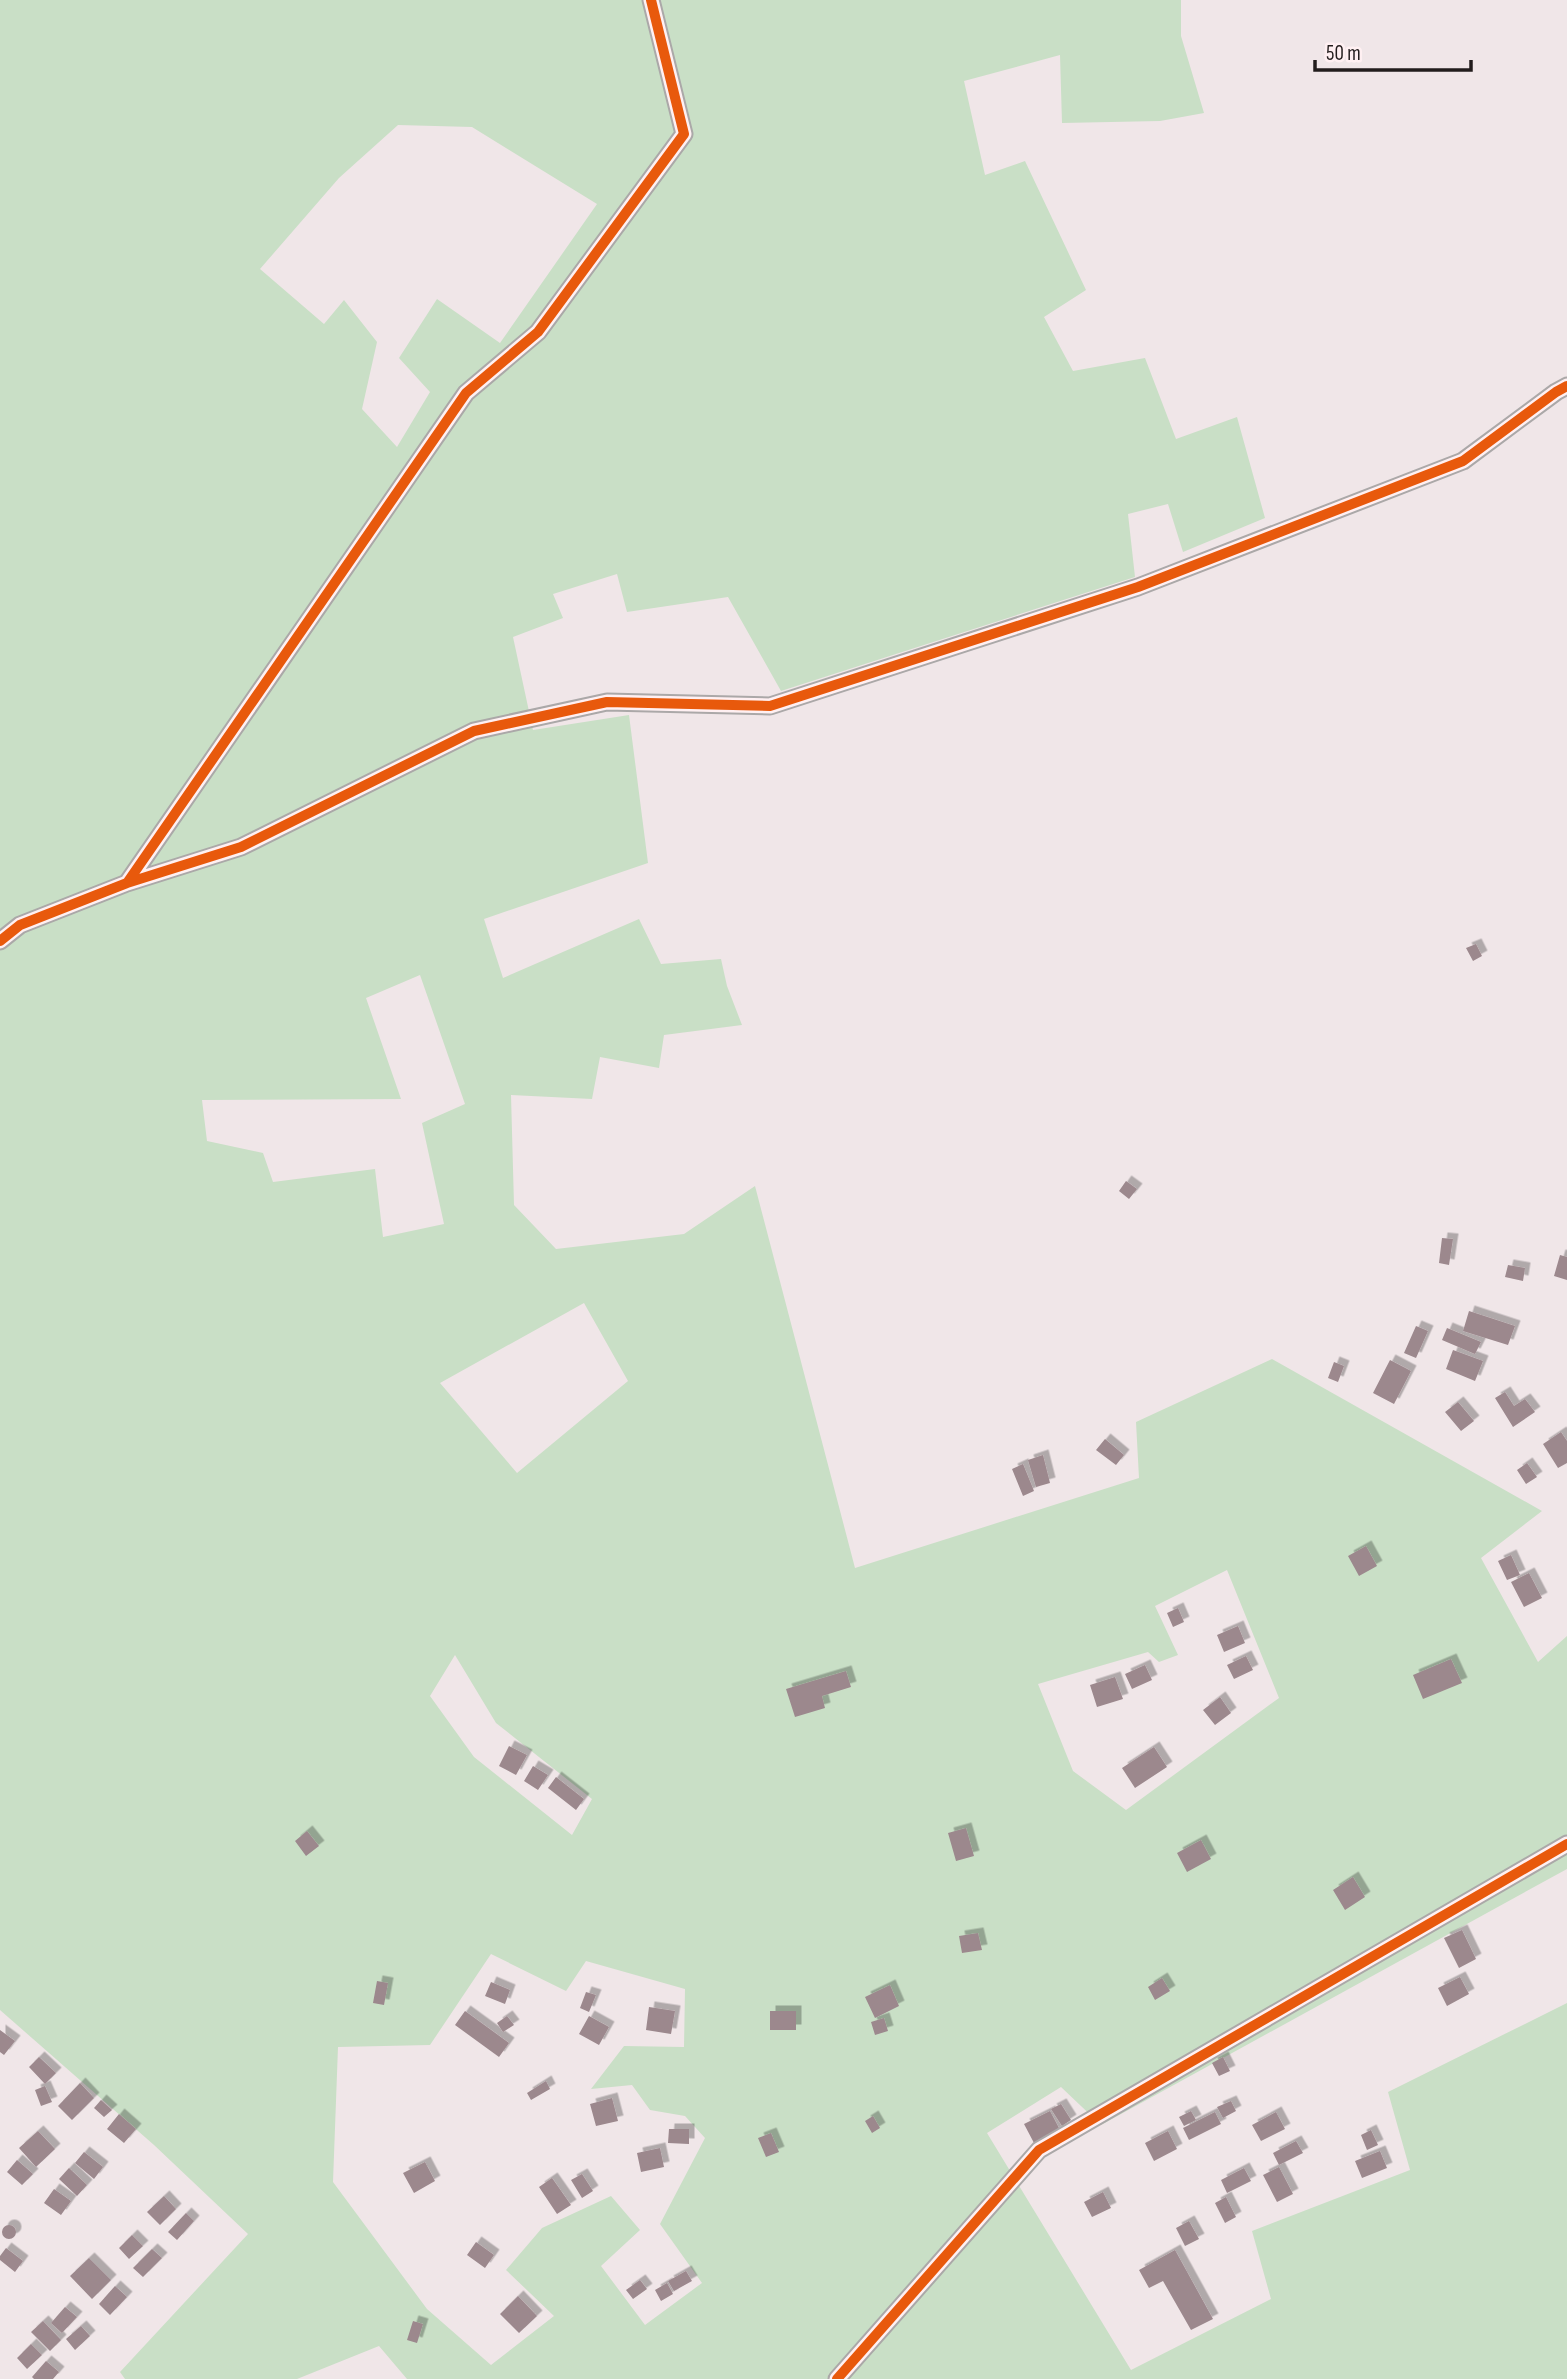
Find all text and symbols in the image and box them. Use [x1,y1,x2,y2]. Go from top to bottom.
scale bar [1315,28,1471,72]
text: 50 m [1326,41,1361,66]

